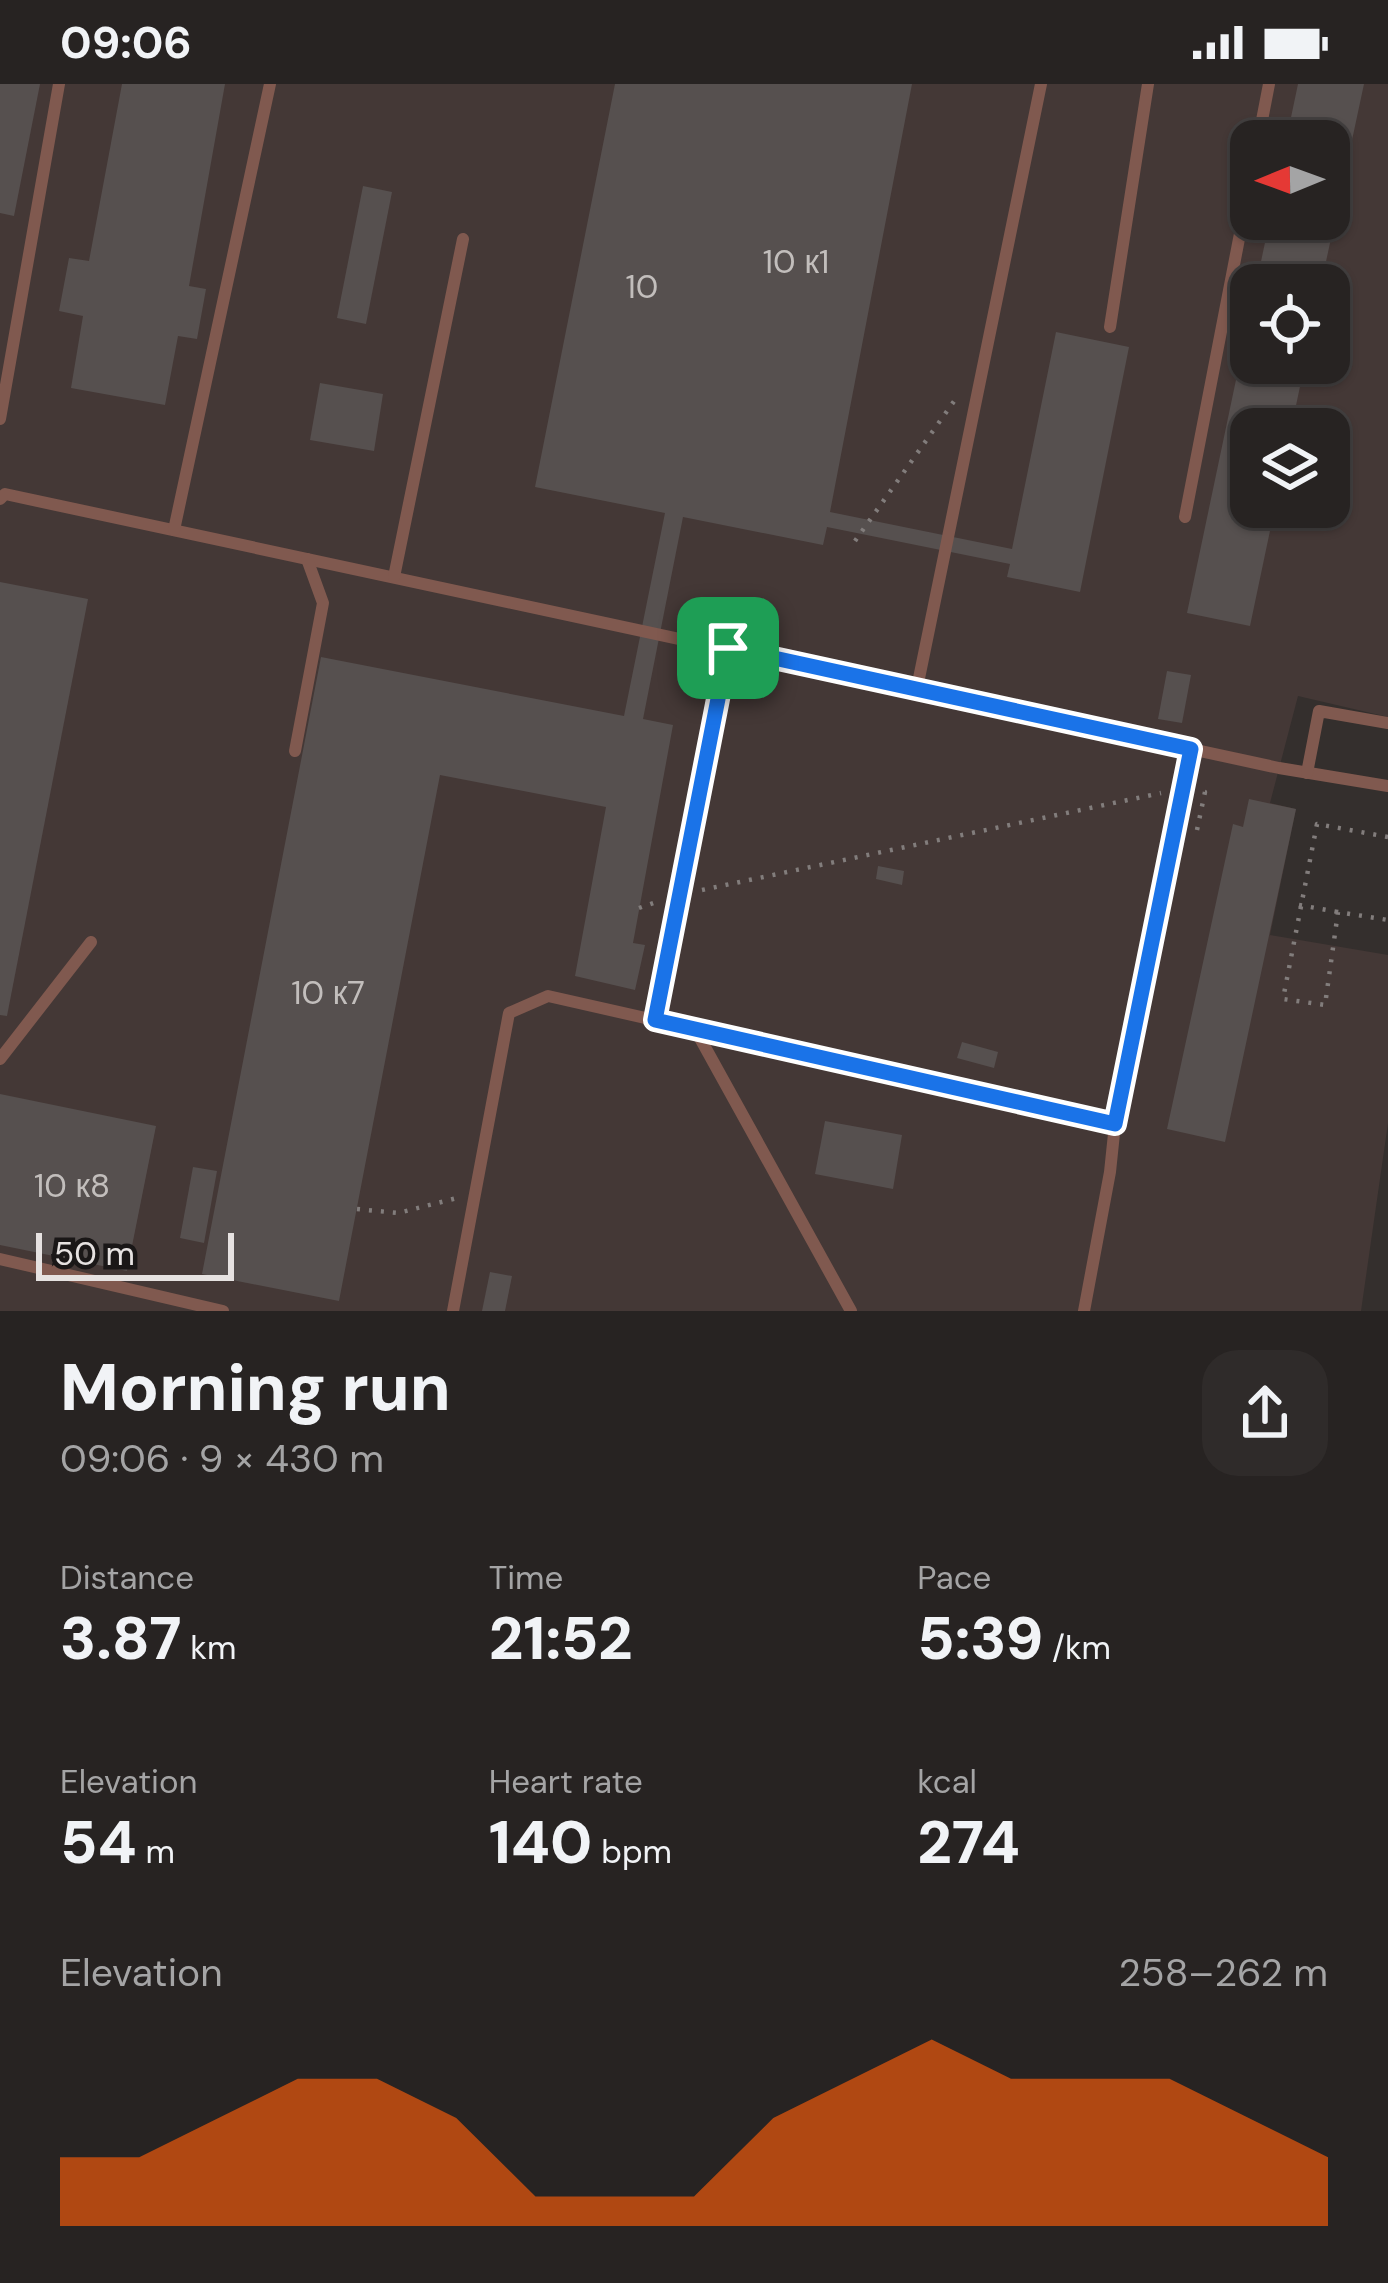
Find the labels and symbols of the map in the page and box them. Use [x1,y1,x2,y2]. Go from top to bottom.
north arrow [1230,120,1350,240]
house number: 10 к1 [763,240,829,283]
house number: 10 [626,265,658,308]
pin [677,597,779,699]
house number: 10 к7 [291,971,365,1014]
house number: 10 к8 [34,1164,110,1207]
scale bar [36,1227,234,1280]

